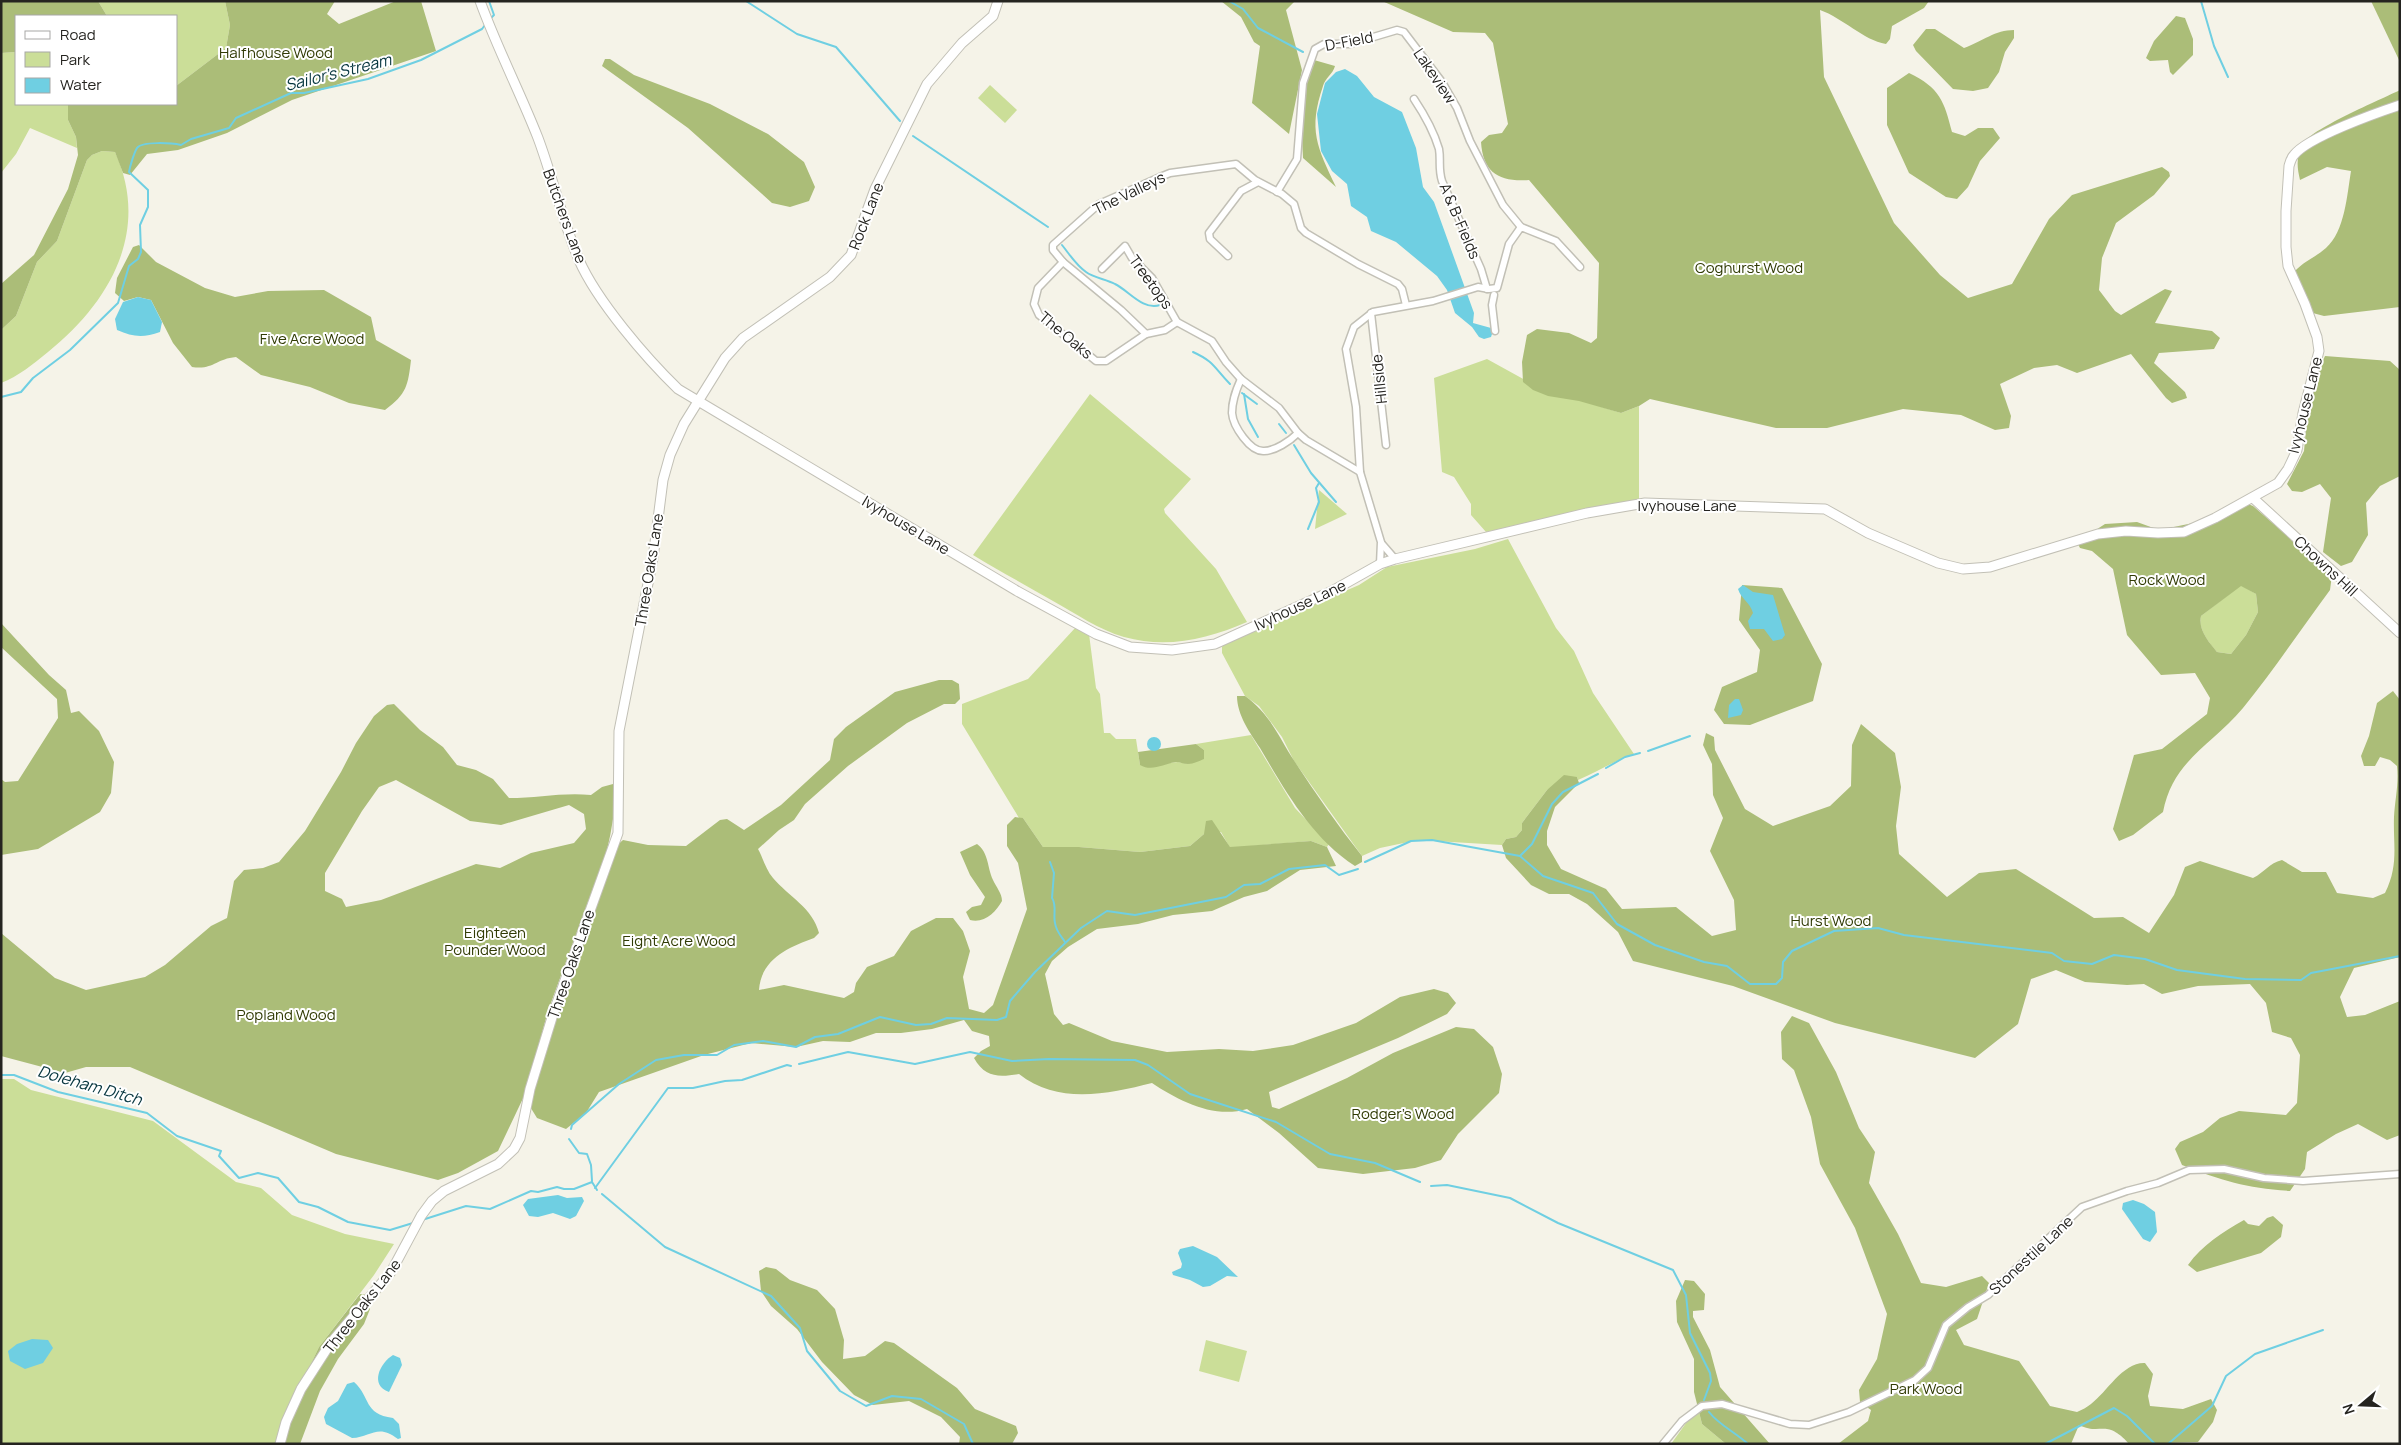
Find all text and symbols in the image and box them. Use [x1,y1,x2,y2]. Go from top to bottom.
legend [15,15,178,105]
text: Road [60,24,96,45]
street label: D-Field [1323,26,1375,56]
park label: Halfhouse Wood [219,42,333,63]
street label: Lakeview [1409,44,1462,108]
water label: Sailor's Stream [283,48,395,96]
text: Park [60,49,90,70]
text: Water [60,74,102,95]
street label: Butchers Lane [538,166,592,267]
street label: The Valleys [1089,166,1169,219]
street label: Rock Lane [844,179,889,253]
street label: A & B-Fields [1435,180,1486,262]
street label: Treetops [1124,251,1178,313]
park label: Coghurst Wood [1695,257,1803,278]
street label: The Oaks [1035,306,1097,364]
park label: Five Acre Wood [260,328,364,349]
street label: Hillside [1366,353,1392,405]
street label: Ivyhouse Lane [2283,354,2327,456]
street label: Ivyhouse Lane [858,491,954,560]
street label: Ivyhouse Lane [1638,495,1737,516]
street label: Three Oaks Lane [630,512,668,628]
street label: Chowns Hill [2289,531,2363,601]
park label: Rock Wood [2129,569,2205,590]
street label: Ivyhouse Lane [1251,574,1349,635]
street label: Three Oaks Lane [542,906,600,1022]
park label: Hurst Wood [1791,910,1871,931]
park label: Eighteen Pounder Wood [444,922,546,960]
park label: Eight Acre Wood [622,930,736,951]
park label: Popland Wood [236,1004,336,1025]
water label: Doleham Ditch [35,1060,145,1111]
park label: Rodger's Wood [1351,1103,1455,1124]
street label: Stonestile Lane [1984,1210,2078,1299]
street label: Three Oaks Lane [318,1254,406,1358]
park label: Park Wood [1890,1378,1962,1399]
north arrow [2336,1380,2386,1430]
text: N [2338,1402,2359,1417]

